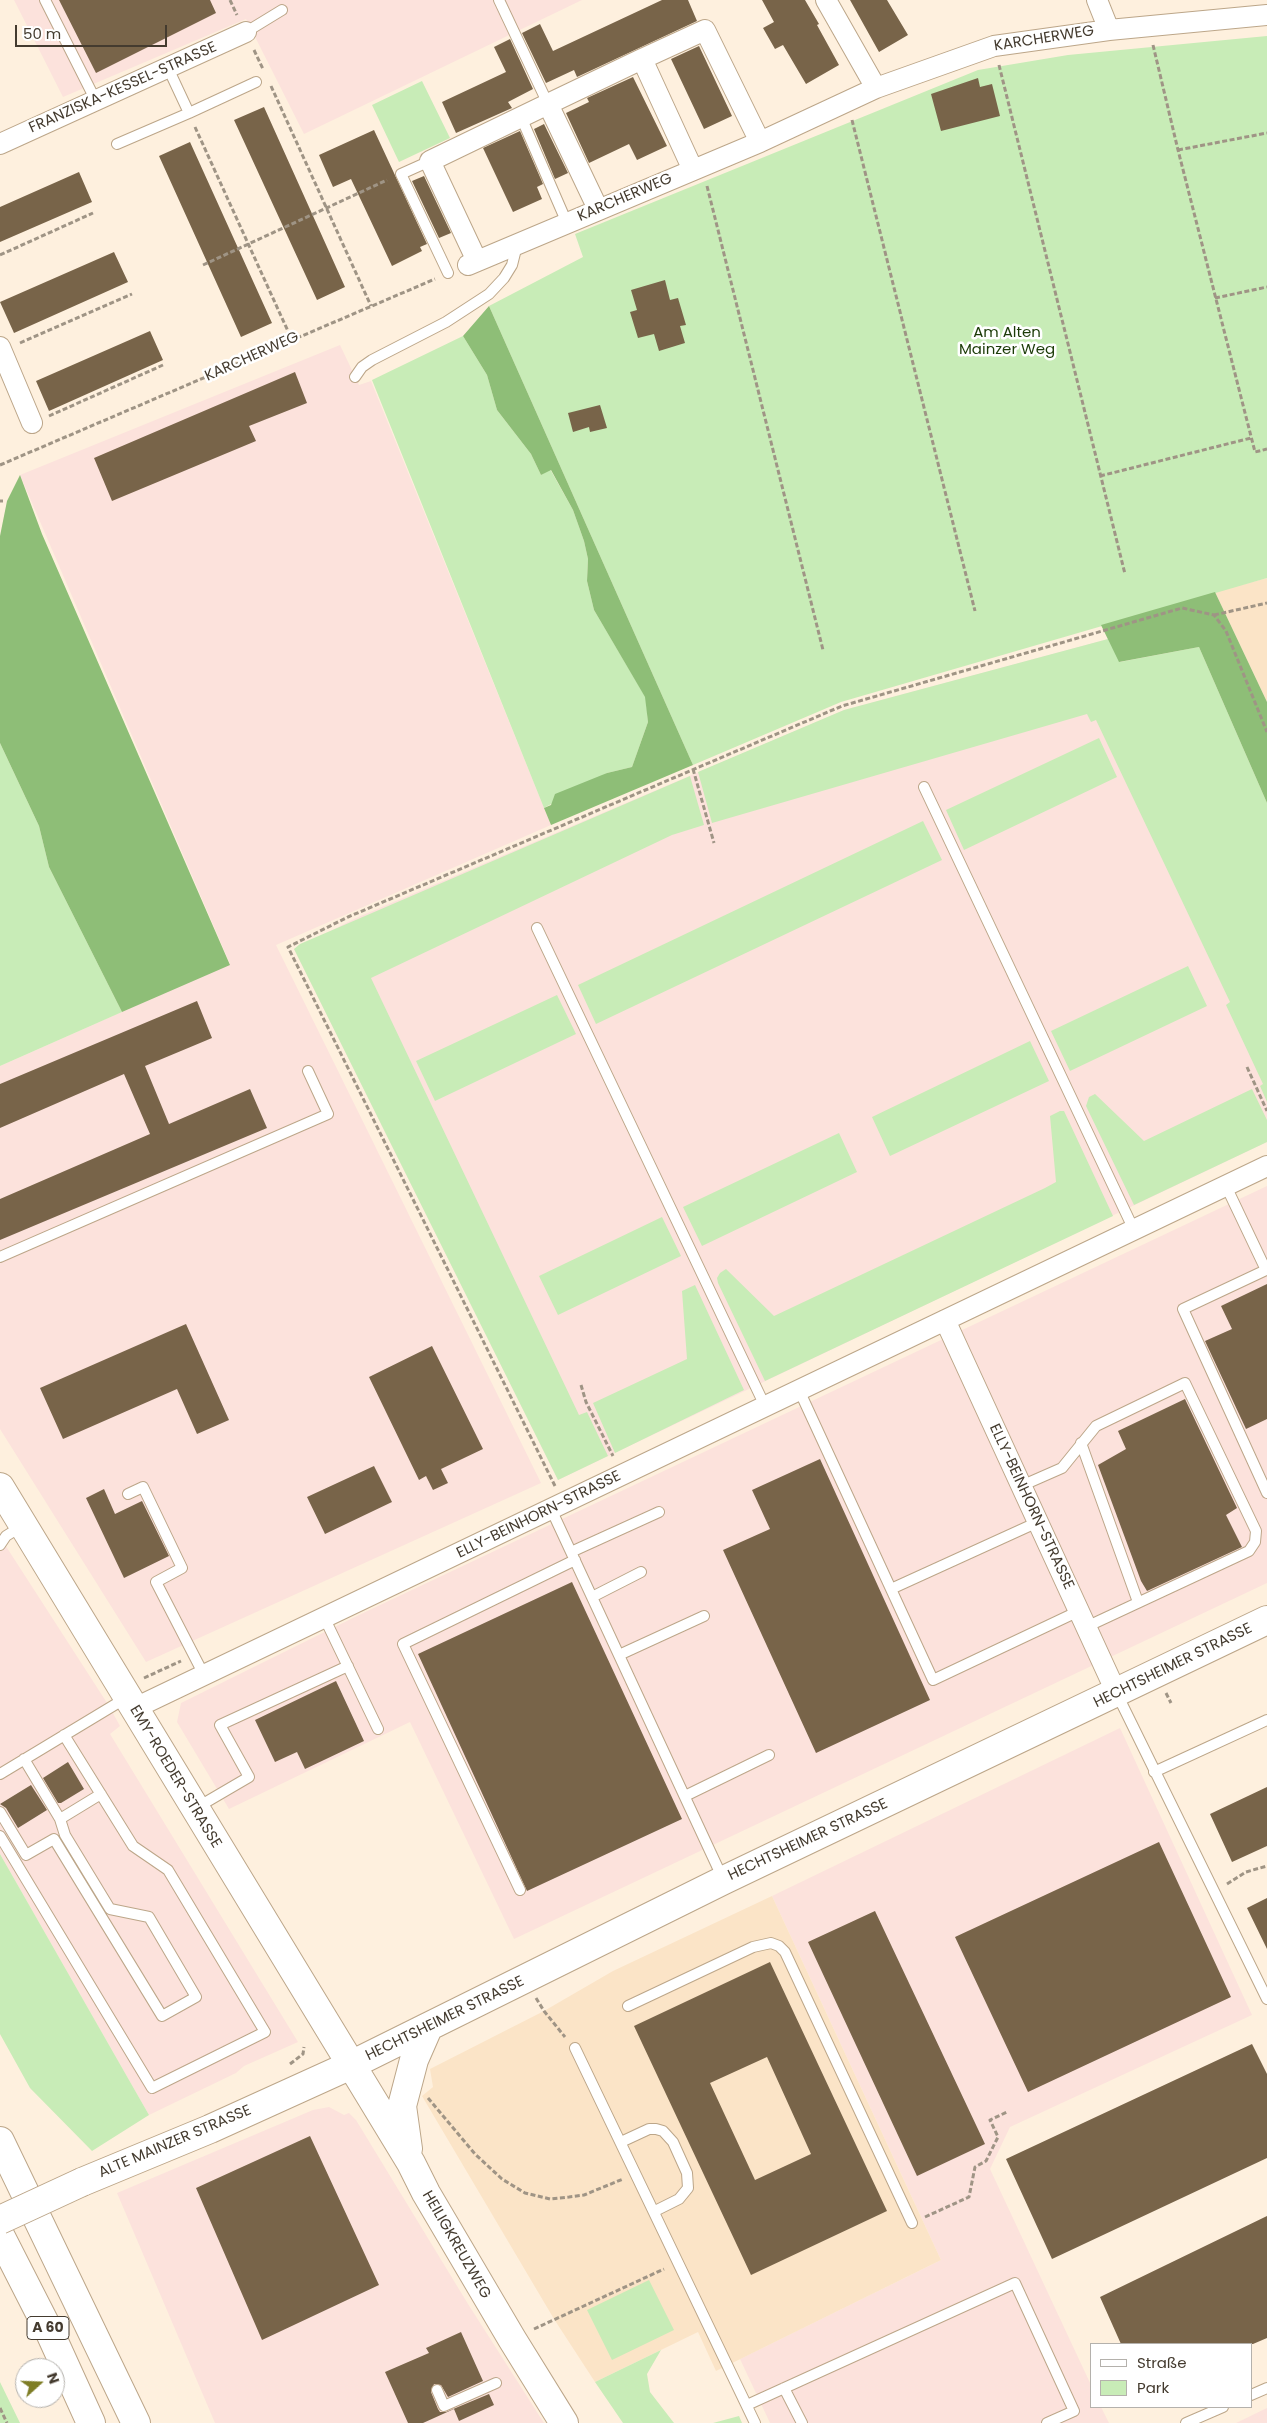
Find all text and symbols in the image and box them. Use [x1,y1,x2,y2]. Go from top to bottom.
scale bar [18,15,170,47]
street label: KARCHERWEG [993,22,1095,56]
text: 50 m [23,23,61,44]
street label: FRANZISKA-KESSEL-STRASSE [26,38,220,138]
street label: KARCHERWEG [575,170,675,226]
park label: Am Alten Mainzer Weg [959,324,1055,359]
street label: KARCHERWEG [202,328,302,386]
street label: ELLY-BEINHORN-STRASSE [985,1421,1077,1593]
street label: ELLY-BEINHORN-STRASSE [454,1467,624,1563]
street label: HECHTSHEIMER STRASSE [1091,1620,1255,1712]
street label: EMY-ROEDER-STRASSE [125,1702,225,1852]
street label: HECHTSHEIMER STRASSE [725,1795,891,1885]
street label: HECHTSHEIMER STRASSE [363,1973,527,2065]
street label: ALTE MAINZER STRASSE [96,2102,254,2182]
street label: HEILIGKREUZWEG [418,2188,494,2302]
road number: A 60 [27,2316,69,2340]
legend [1090,2343,1252,2408]
text: Straße [1137,2352,1187,2373]
north arrow [15,2358,65,2408]
text: N [42,2370,64,2387]
text: Park [1137,2377,1169,2398]

